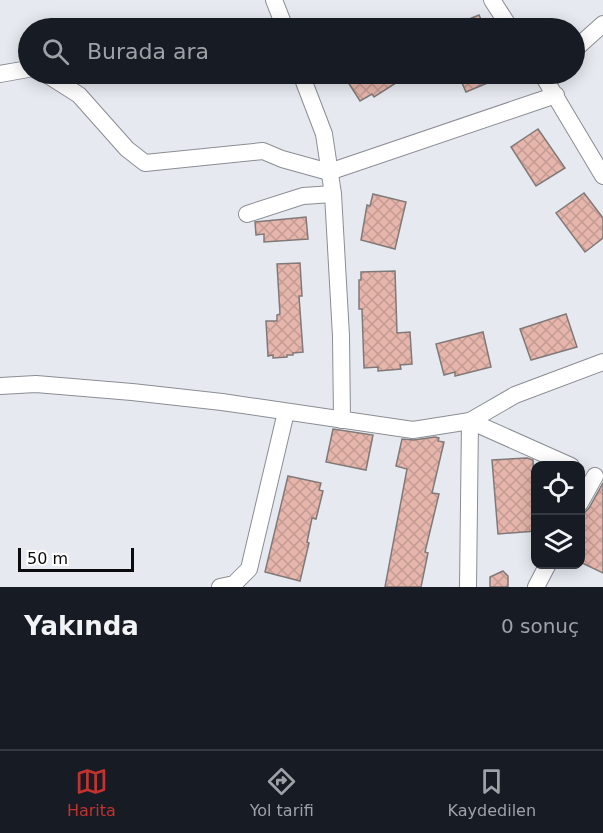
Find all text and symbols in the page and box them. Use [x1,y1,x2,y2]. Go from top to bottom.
search box [18,18,585,84]
icon: search [39,35,72,68]
text: Burada ara [87,39,209,64]
map controls [531,461,585,569]
button: locate [531,461,585,515]
button: layers [531,515,585,569]
scale bar [18,545,134,572]
text: 50 m [27,549,68,568]
text: Yakında [24,611,139,641]
text: 0 sonuç [501,614,579,638]
tab: Harita [67,765,116,820]
tab: Yol tarifi [250,765,314,820]
tab: Kaydedilen [448,765,536,820]

